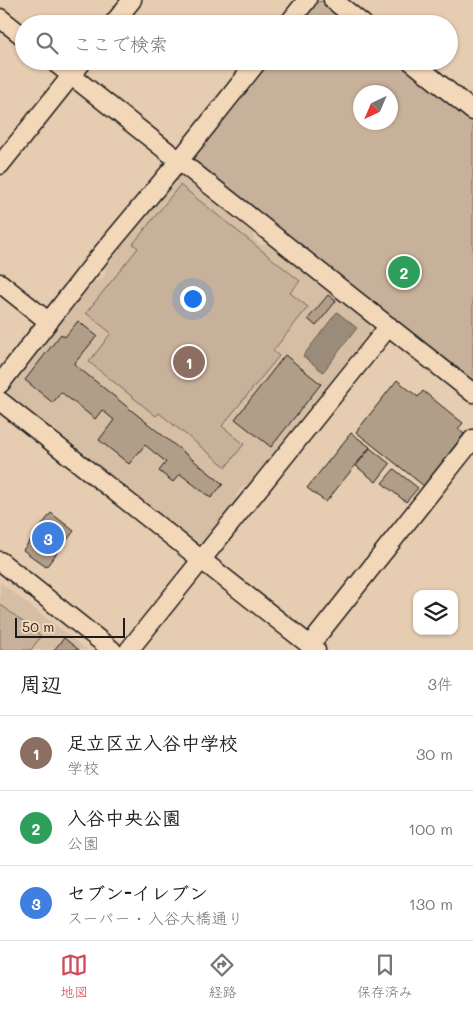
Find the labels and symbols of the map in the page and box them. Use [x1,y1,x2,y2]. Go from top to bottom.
north arrow [353,85,398,130]
pin: 2 [388,253,420,291]
your location [180,286,206,312]
pin: 1 [173,343,205,381]
pin: 3 [32,519,64,557]
scale bar [15,615,125,638]

